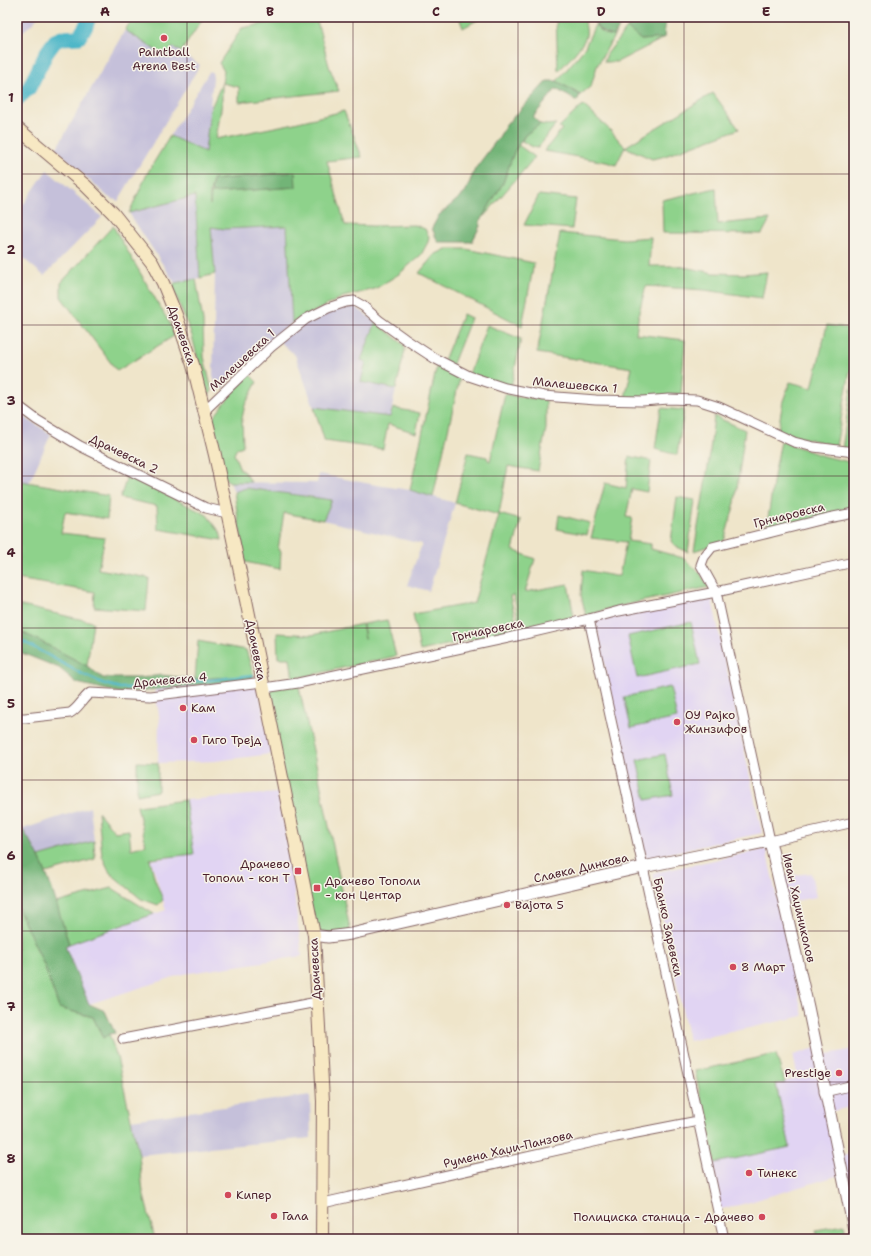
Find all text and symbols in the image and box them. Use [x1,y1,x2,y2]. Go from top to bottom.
text: A [100,3,110,20]
text: B [266,3,274,20]
text: C [432,3,440,20]
text: D [596,3,606,20]
text: E [762,3,771,20]
marker: Paintball Arena Best [159,33,169,43]
place label: Paintball Arena Best [132,44,196,74]
text: 1 [8,89,14,106]
text: 2 [6,241,16,258]
street label: Драчевска [164,303,200,367]
street label: Малешевска 1 [205,325,279,395]
street label: Малешевска 1 [532,373,618,397]
text: 3 [6,392,16,409]
street label: Драчевска 2 [87,430,161,478]
street label: Грнчаровска [752,498,827,532]
text: 4 [6,544,16,561]
street label: Грнчаровска [451,615,526,645]
street label: Драчевска [242,618,270,682]
street label: Драчевска 4 [132,669,208,691]
text: 5 [7,695,15,712]
place label: Кам [191,700,215,716]
marker: Кам [178,703,188,713]
place label: ОУ Рајко Жинзифов [685,707,747,737]
marker: ОУ Рајко Жинзифов [672,717,682,727]
place label: Гиго Трејд [202,732,262,748]
marker: Гиго Трејд [189,735,199,745]
text: 6 [6,847,16,864]
street label: Славка Динкова [532,849,630,887]
street label: Иван Хаџиниколов [779,852,819,964]
place label: Драчево Тополи - кон Т [202,856,291,886]
marker: Драчево Тополи - кон Т [293,866,303,876]
place label: Драчево Тополи - кон Центар [325,873,421,903]
street label: Бранко Заревски [650,876,686,978]
marker: Драчево Тополи - кон Центар [312,883,322,893]
place label: Вајота 5 [515,897,564,913]
marker: Вајота 5 [502,900,512,910]
street label: Драчевска [305,937,325,1000]
place label: 8 Март [741,959,786,975]
marker: 8 Март [728,962,738,972]
text: 7 [6,998,16,1015]
place label: Prestige [785,1065,831,1081]
marker: Prestige [834,1068,844,1078]
street label: Румена Хаџи-Панзова [442,1126,575,1172]
text: 8 [6,1150,16,1167]
place label: Тинекс [757,1165,797,1181]
marker: Тинекс [744,1168,754,1178]
place label: Кипер [236,1187,272,1203]
marker: Кипер [223,1190,233,1200]
place label: Гала [282,1208,309,1224]
place label: Полициска станица - Драчево [573,1209,754,1225]
marker: Гала [269,1211,279,1221]
marker: Полициска станица - Драчево [757,1212,767,1222]

